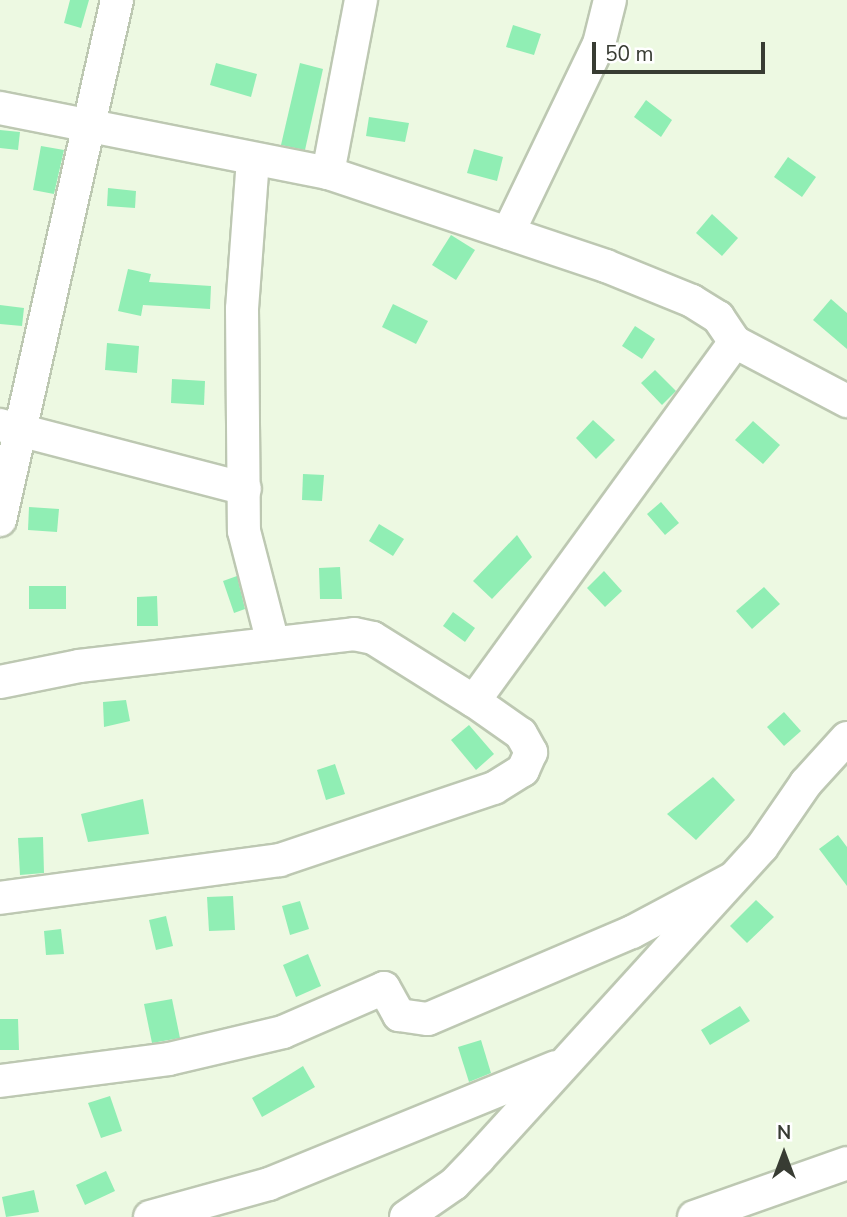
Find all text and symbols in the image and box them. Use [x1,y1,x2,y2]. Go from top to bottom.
scale bar [595,28,768,72]
text: 50 m [605,40,654,68]
north arrow [749,1119,819,1189]
text: N [777,1120,791,1146]

